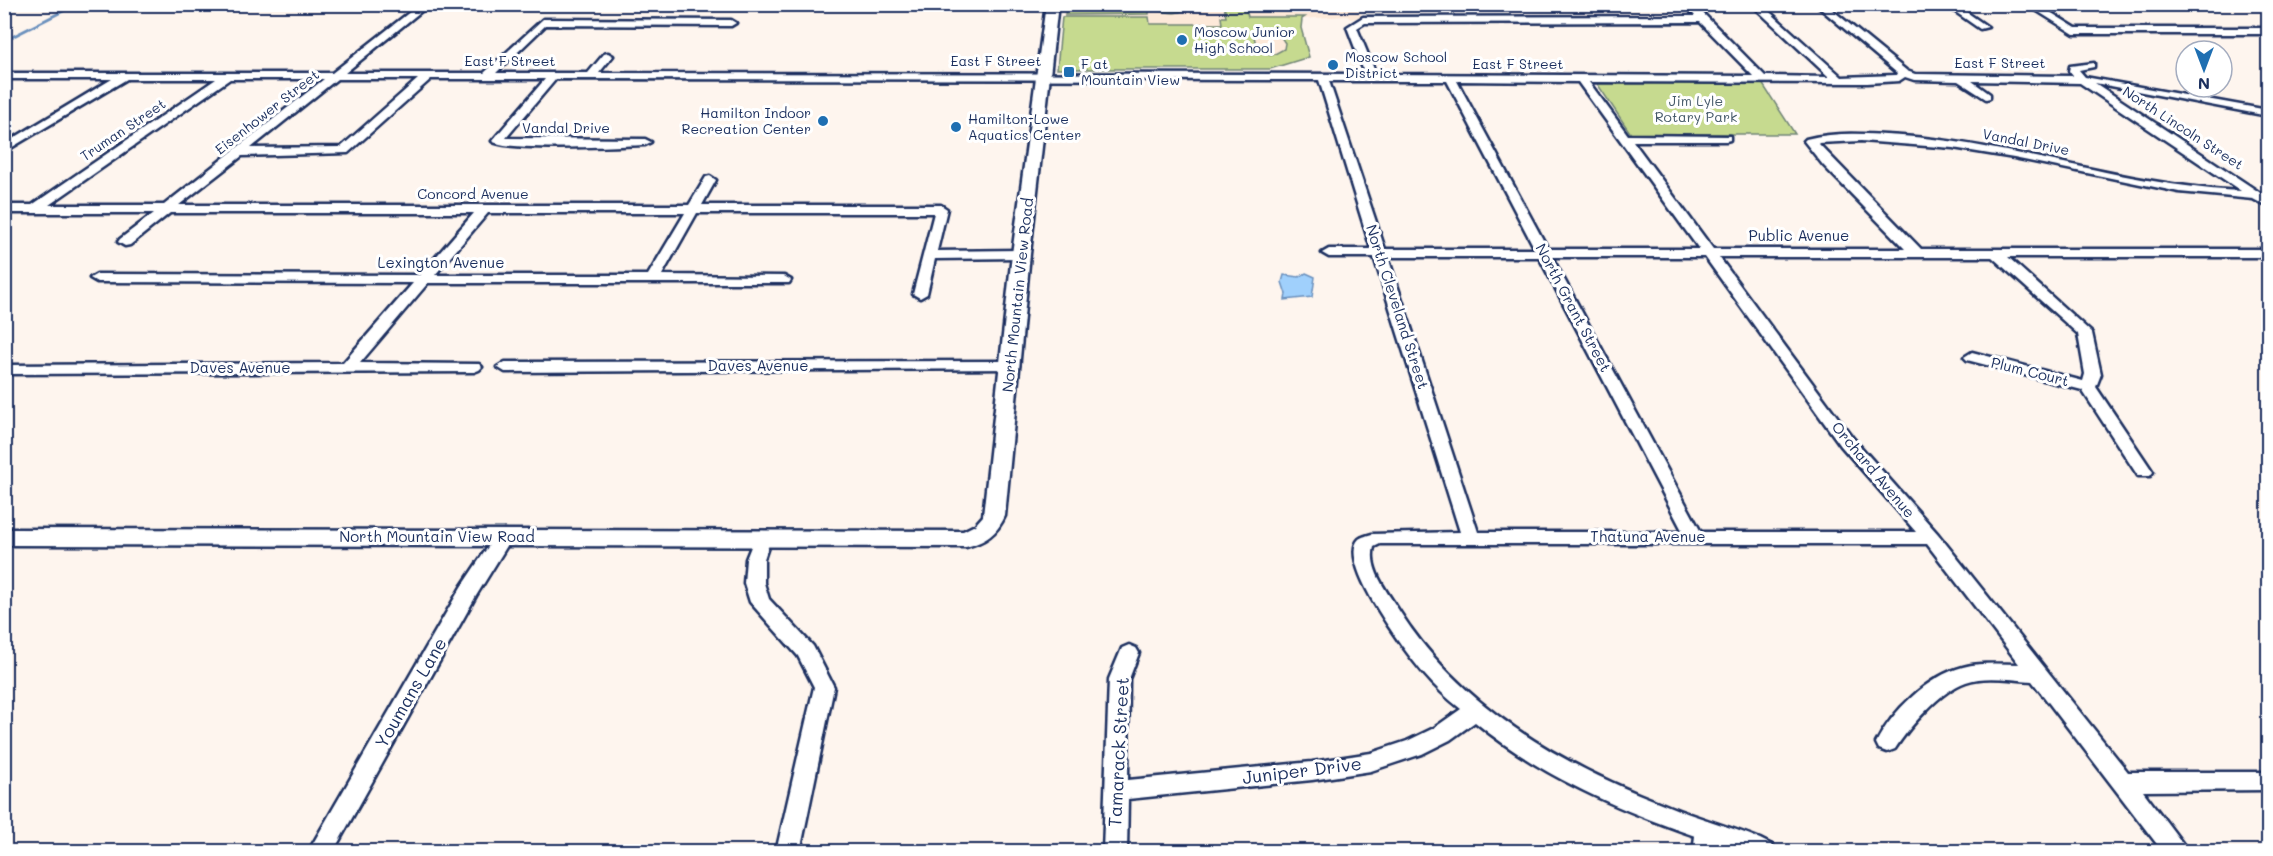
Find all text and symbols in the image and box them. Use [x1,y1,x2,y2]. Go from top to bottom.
place label: Moscow Junior High School [1194,22,1295,57]
marker: Moscow Junior High School [1175,33,1189,47]
north arrow [2174,39,2234,99]
place label: Moscow School District [1345,47,1447,82]
street label: East F Street [464,51,556,70]
street label: East F Street [950,51,1042,70]
street label: East F Street [1954,53,2046,72]
place label: F at Mountain View [1081,54,1180,89]
street label: East F Street [1472,54,1564,73]
marker: Moscow School District [1326,58,1340,72]
street label: Eisenhower Street [211,65,323,158]
marker: F at Mountain View [1062,65,1076,79]
street label: North Lincoln Street [2120,83,2246,173]
park label: Jim Lyle Rotary Park [1655,91,1737,126]
street label: Truman Street [76,94,169,165]
place label: Hamilton Indoor Recreation Center [681,103,811,138]
place label: Hamilton-Lowe Aquatics Center [968,109,1081,144]
marker: Hamilton Indoor Recreation Center [816,114,830,128]
street label: Vandal Drive [522,118,610,137]
marker: Hamilton-Lowe Aquatics Center [949,120,963,134]
street label: Vandal Drive [1981,124,2071,159]
street label: Concord Avenue [417,184,529,203]
street label: North Mountain View Road [997,197,1037,393]
street label: North Cleveland Street [1362,222,1434,391]
street label: Public Avenue [1749,225,1849,245]
street label: North Grant Street [1532,240,1616,375]
street label: Lexington Avenue [378,252,504,272]
street label: Plum Court [1989,352,2071,390]
street label: Daves Avenue [708,355,808,375]
street label: Daves Avenue [190,357,290,377]
street label: Orchard Avenue [1828,417,1920,522]
street label: North Mountain View Road [339,526,535,546]
street label: Thatuna Avenue [1590,526,1706,546]
street label: Youmans Lane [369,633,452,752]
street label: Tamarack Street [1102,676,1134,828]
street label: Juniper Drive [1241,751,1363,789]

